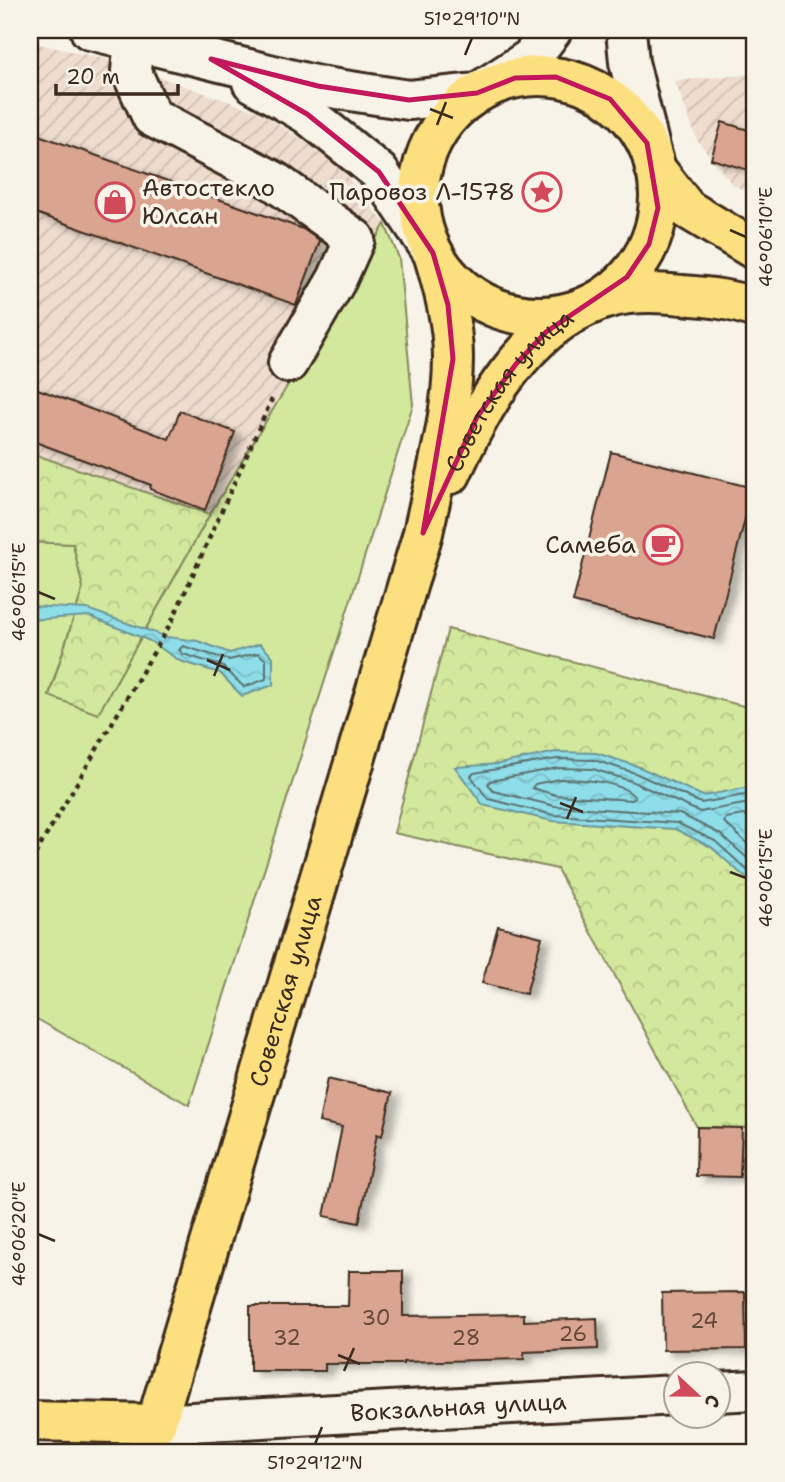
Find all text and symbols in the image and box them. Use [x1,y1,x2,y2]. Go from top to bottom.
text: 51°29'10"N [424,7,520,31]
scale bar [56,52,178,96]
text: 20 m [66,63,120,91]
place icon: Паровоз Л-1578 [521,171,563,213]
place label: Автостекло Юлсан [142,172,275,232]
place label: Паровоз Л-1578 [329,176,515,208]
shop icon: Автостекло Юлсан [94,181,136,223]
text: 46°06'10"E [754,187,778,287]
street label: Советская улица [438,301,580,477]
cafe icon: Самеба [642,524,684,566]
place label: Самеба [545,529,636,561]
text: 46°06'15"E [7,542,31,642]
text: 46°06'15"E [754,828,778,928]
street label: Советская улица [242,891,330,1091]
text: 46°06'20"E [7,1181,31,1287]
house number: 30 [361,1304,391,1332]
house number: 24 [690,1307,718,1335]
house number: 26 [559,1320,587,1348]
house number: 32 [273,1324,301,1352]
house number: 28 [452,1324,480,1352]
north arrow [662,1360,732,1430]
street label: Вокзальная улица [349,1385,567,1429]
text: С [699,1391,726,1411]
text: 51°29'12"N [267,1451,363,1475]

